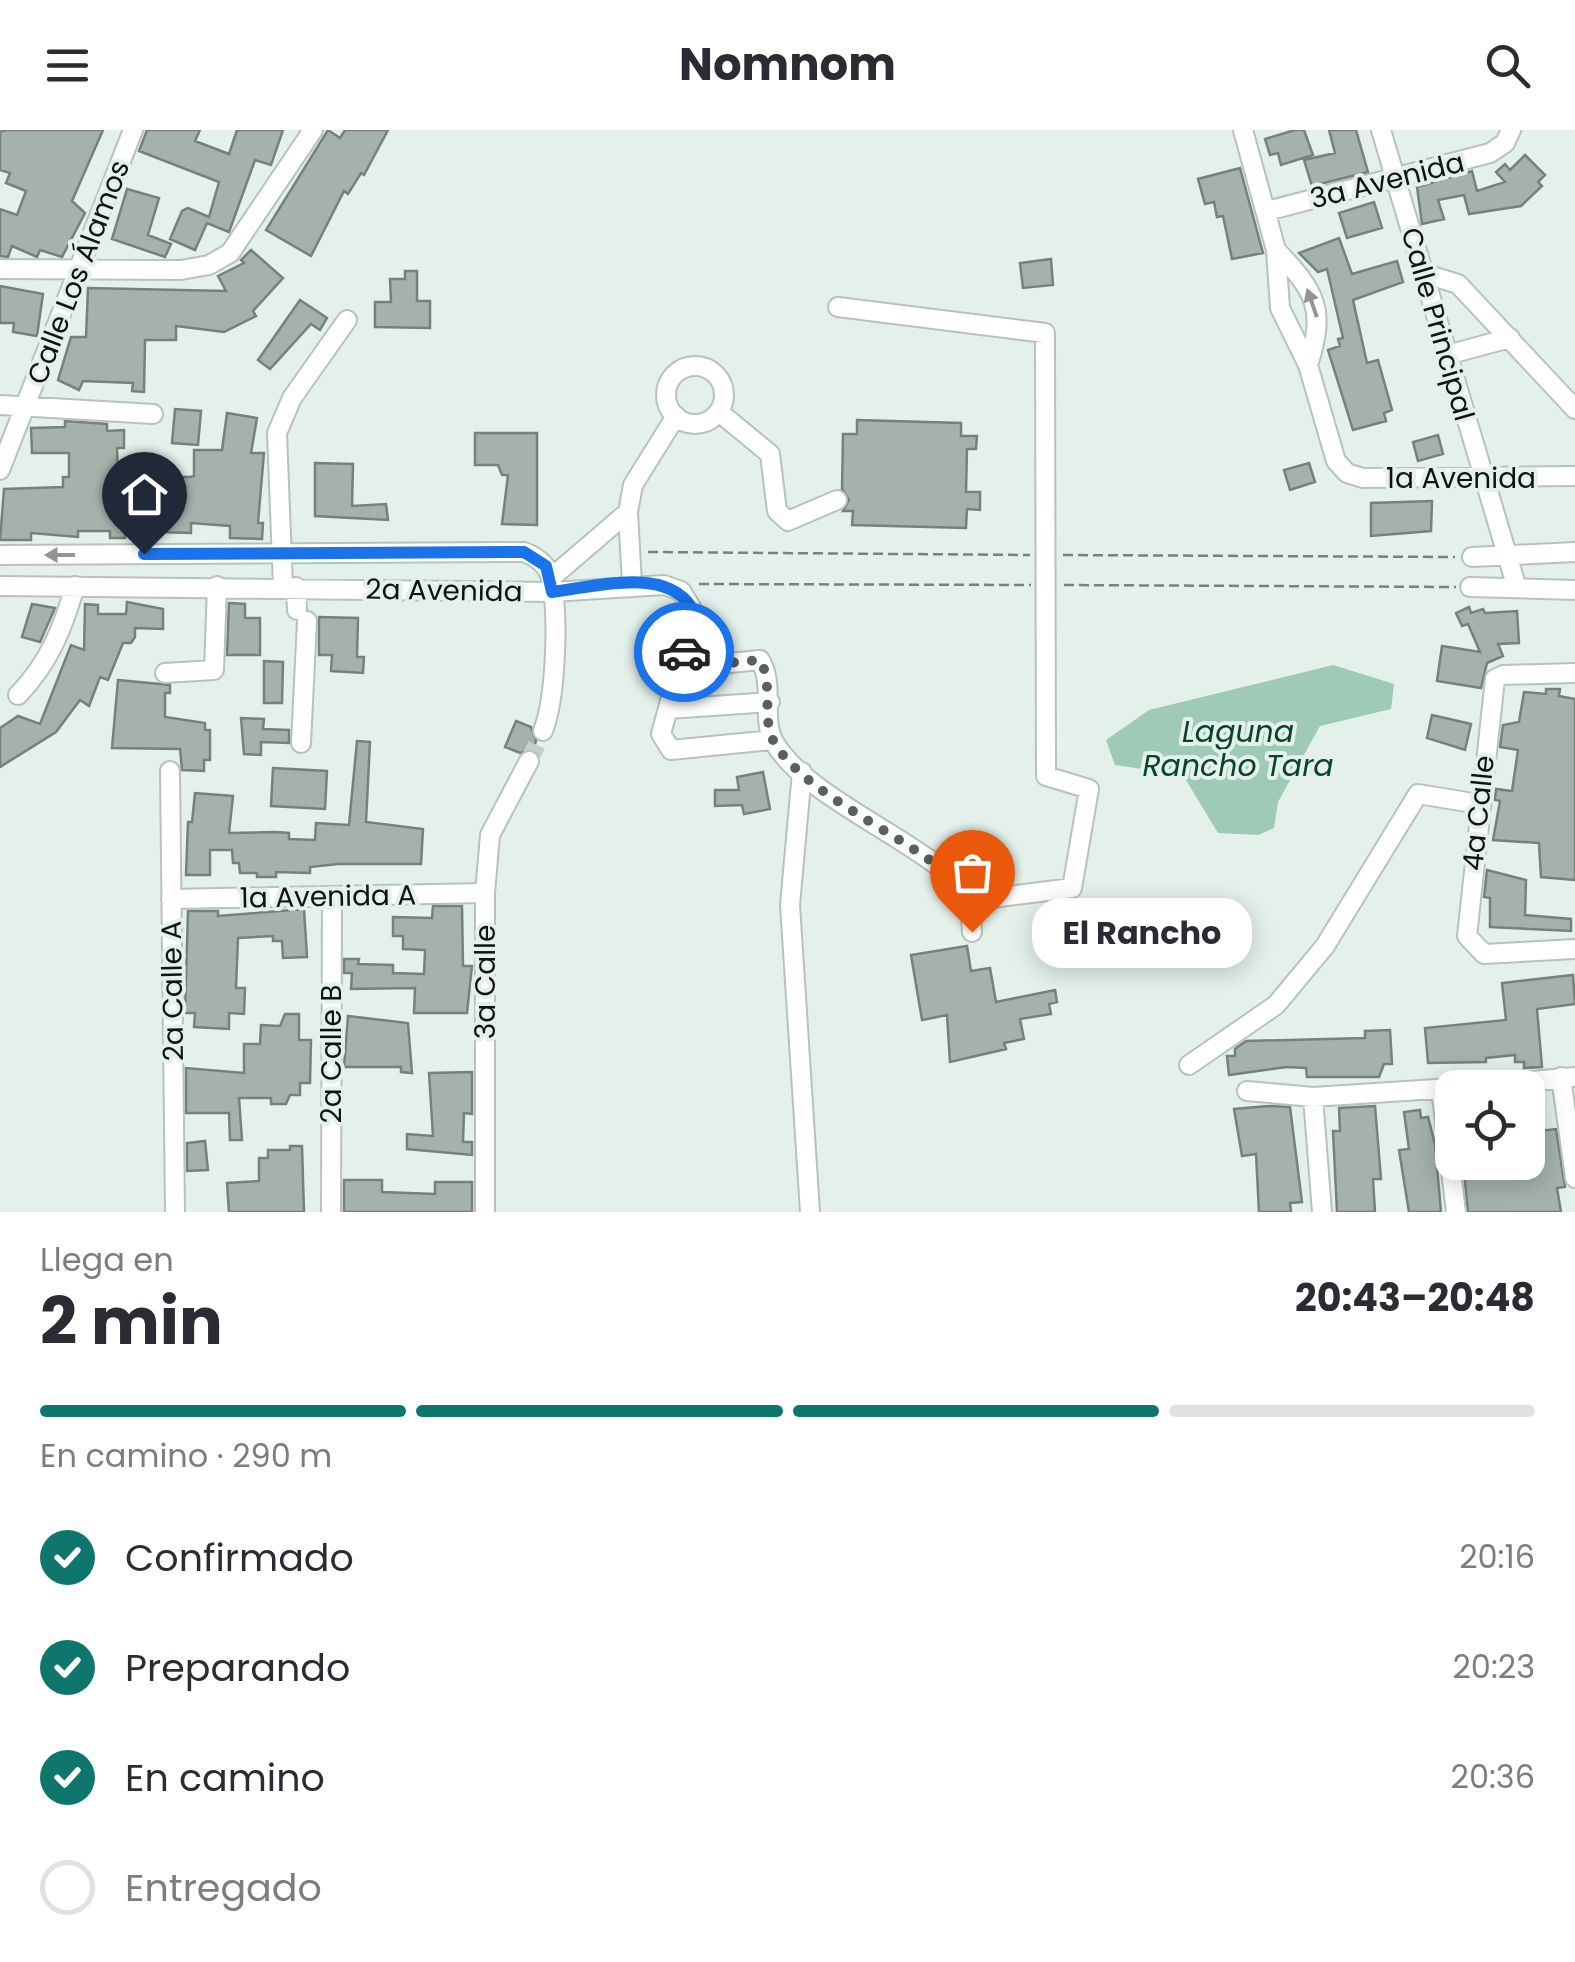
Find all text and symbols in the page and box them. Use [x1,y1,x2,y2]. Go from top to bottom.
text: Nomnom [679,33,896,96]
icon: menu [40,38,95,93]
icon: search [1480,38,1535,93]
street label: 3a Avenida [1306,143,1468,218]
street label: Calle Los Álamos [18,154,139,390]
street label: Calle Principal [1391,223,1484,425]
one-way arrow [1304,288,1319,318]
pin [102,452,187,555]
street label: 1a Avenida [1386,459,1536,498]
icon: home [117,467,172,522]
one-way arrow [43,547,75,563]
street label: 2a Avenida [365,570,523,611]
courier [634,602,734,702]
icon: car [657,625,712,680]
water label: Laguna Rancho Tara [1142,710,1334,787]
street label: 4a Calle [1453,753,1504,873]
pin [930,830,1015,933]
icon: bag [945,845,1000,900]
street label: 1a Avenida A [240,875,416,918]
callout: El Rancho [1032,897,1252,967]
text: El Rancho [1062,910,1222,955]
street label: 2a Calle A [152,920,193,1062]
street label: 3a Calle [466,925,505,1039]
street label: 2a Calle B [312,985,351,1123]
map controls [1435,1070,1545,1180]
button: locate [1435,1070,1545,1180]
text: Llega en [40,1237,174,1282]
text: 20:43–20:48 [1295,1271,1535,1324]
text: 2 min [40,1276,223,1367]
text: En camino · 290 m [40,1433,332,1478]
icon: check [40,1530,95,1585]
text: Confirmado [125,1531,354,1584]
text: 20:16 [1459,1534,1535,1579]
icon: check [40,1640,95,1695]
text: Preparando [125,1641,350,1694]
text: 20:23 [1452,1644,1535,1689]
icon: check [40,1750,95,1805]
text: En camino [125,1751,325,1804]
text: 20:36 [1451,1754,1535,1799]
text: Entregado [125,1861,322,1914]

